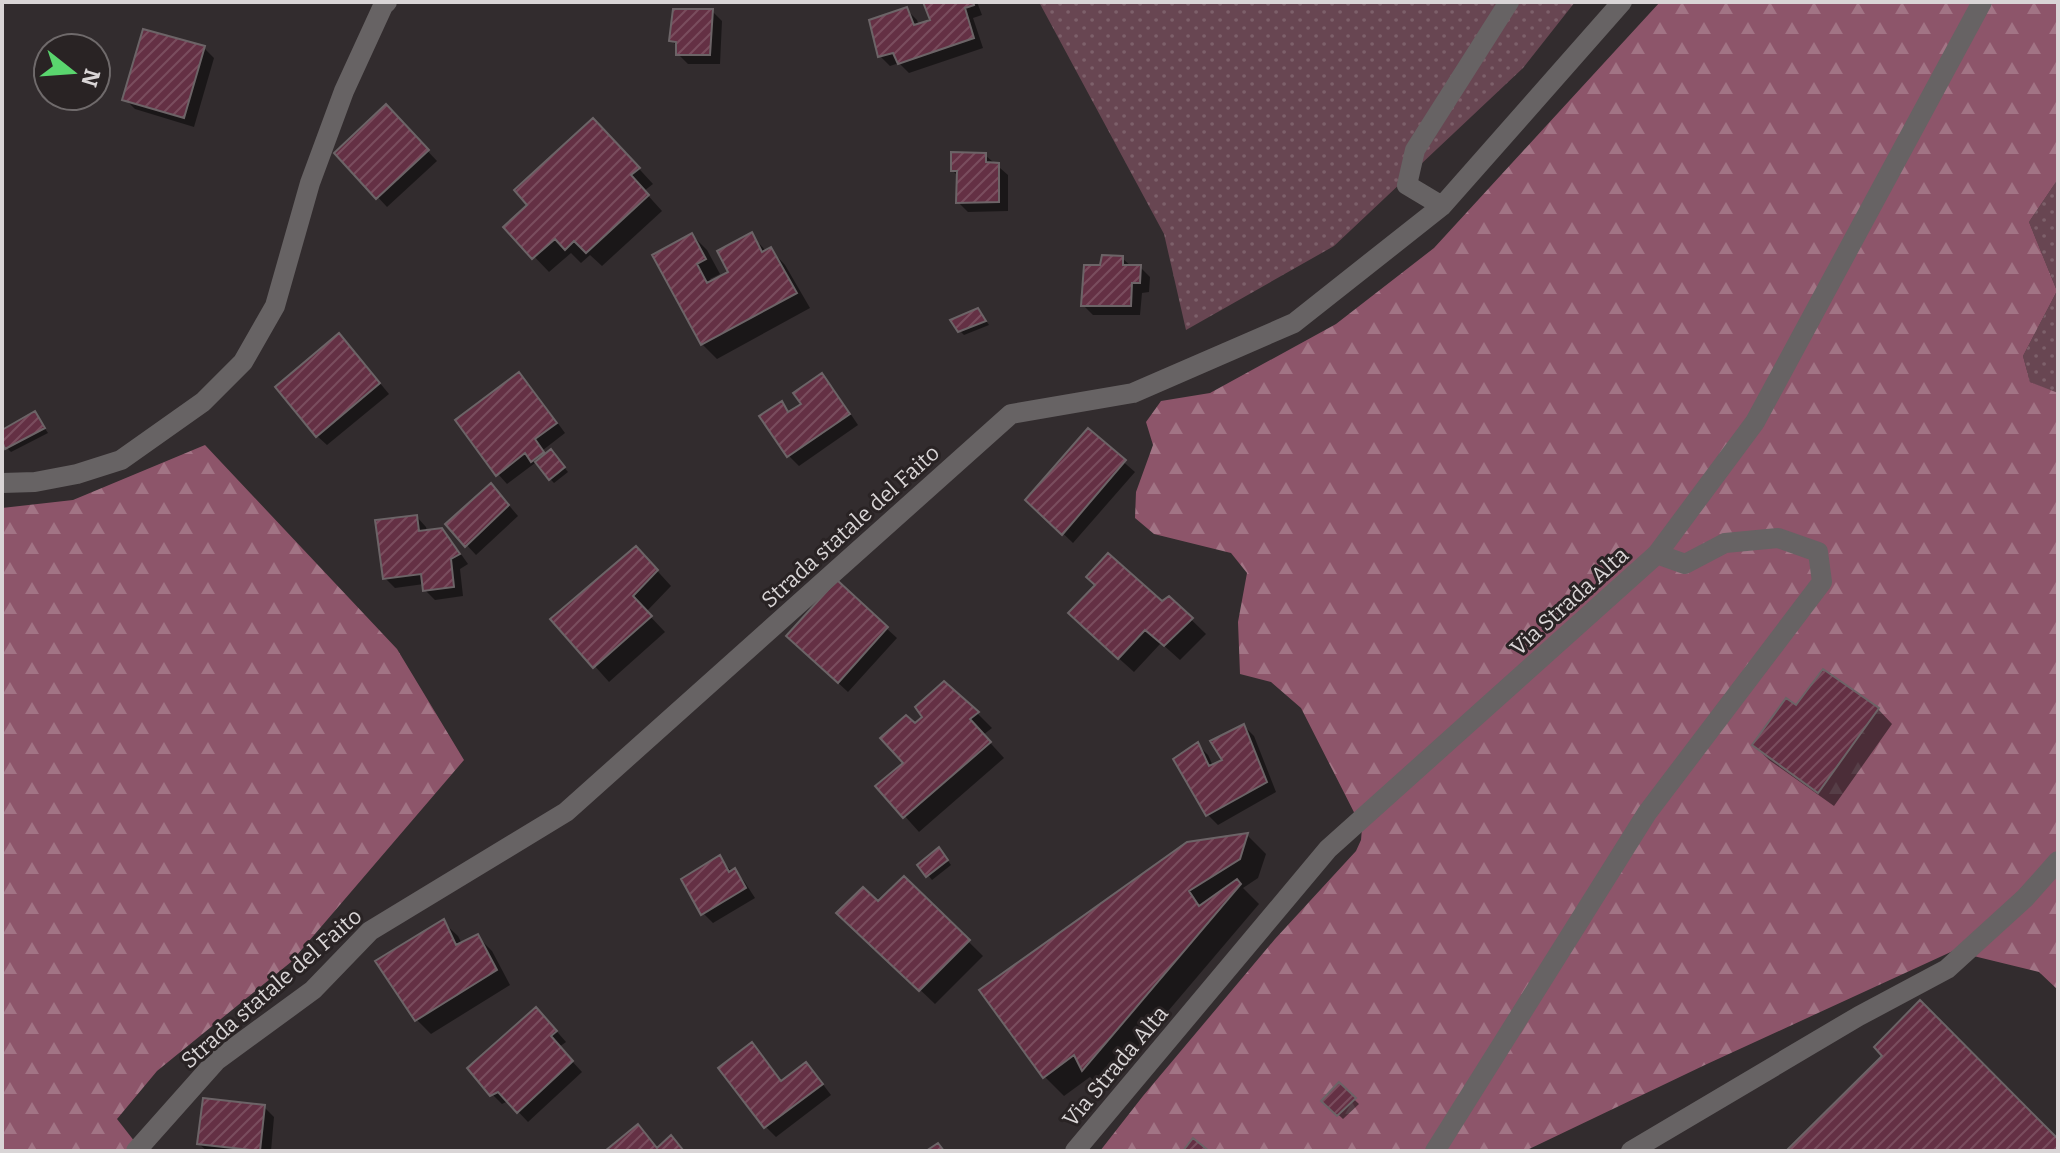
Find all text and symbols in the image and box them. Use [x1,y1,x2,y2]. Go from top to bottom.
north arrow [32,32,112,112]
text: N [75,66,106,90]
street label: Strada statale del Faito [756,439,945,613]
street label: Via Strada Alta [1505,541,1634,661]
street label: Strada statale del Faito [176,903,367,1074]
street label: Via Strada Alta [1057,1000,1174,1132]

